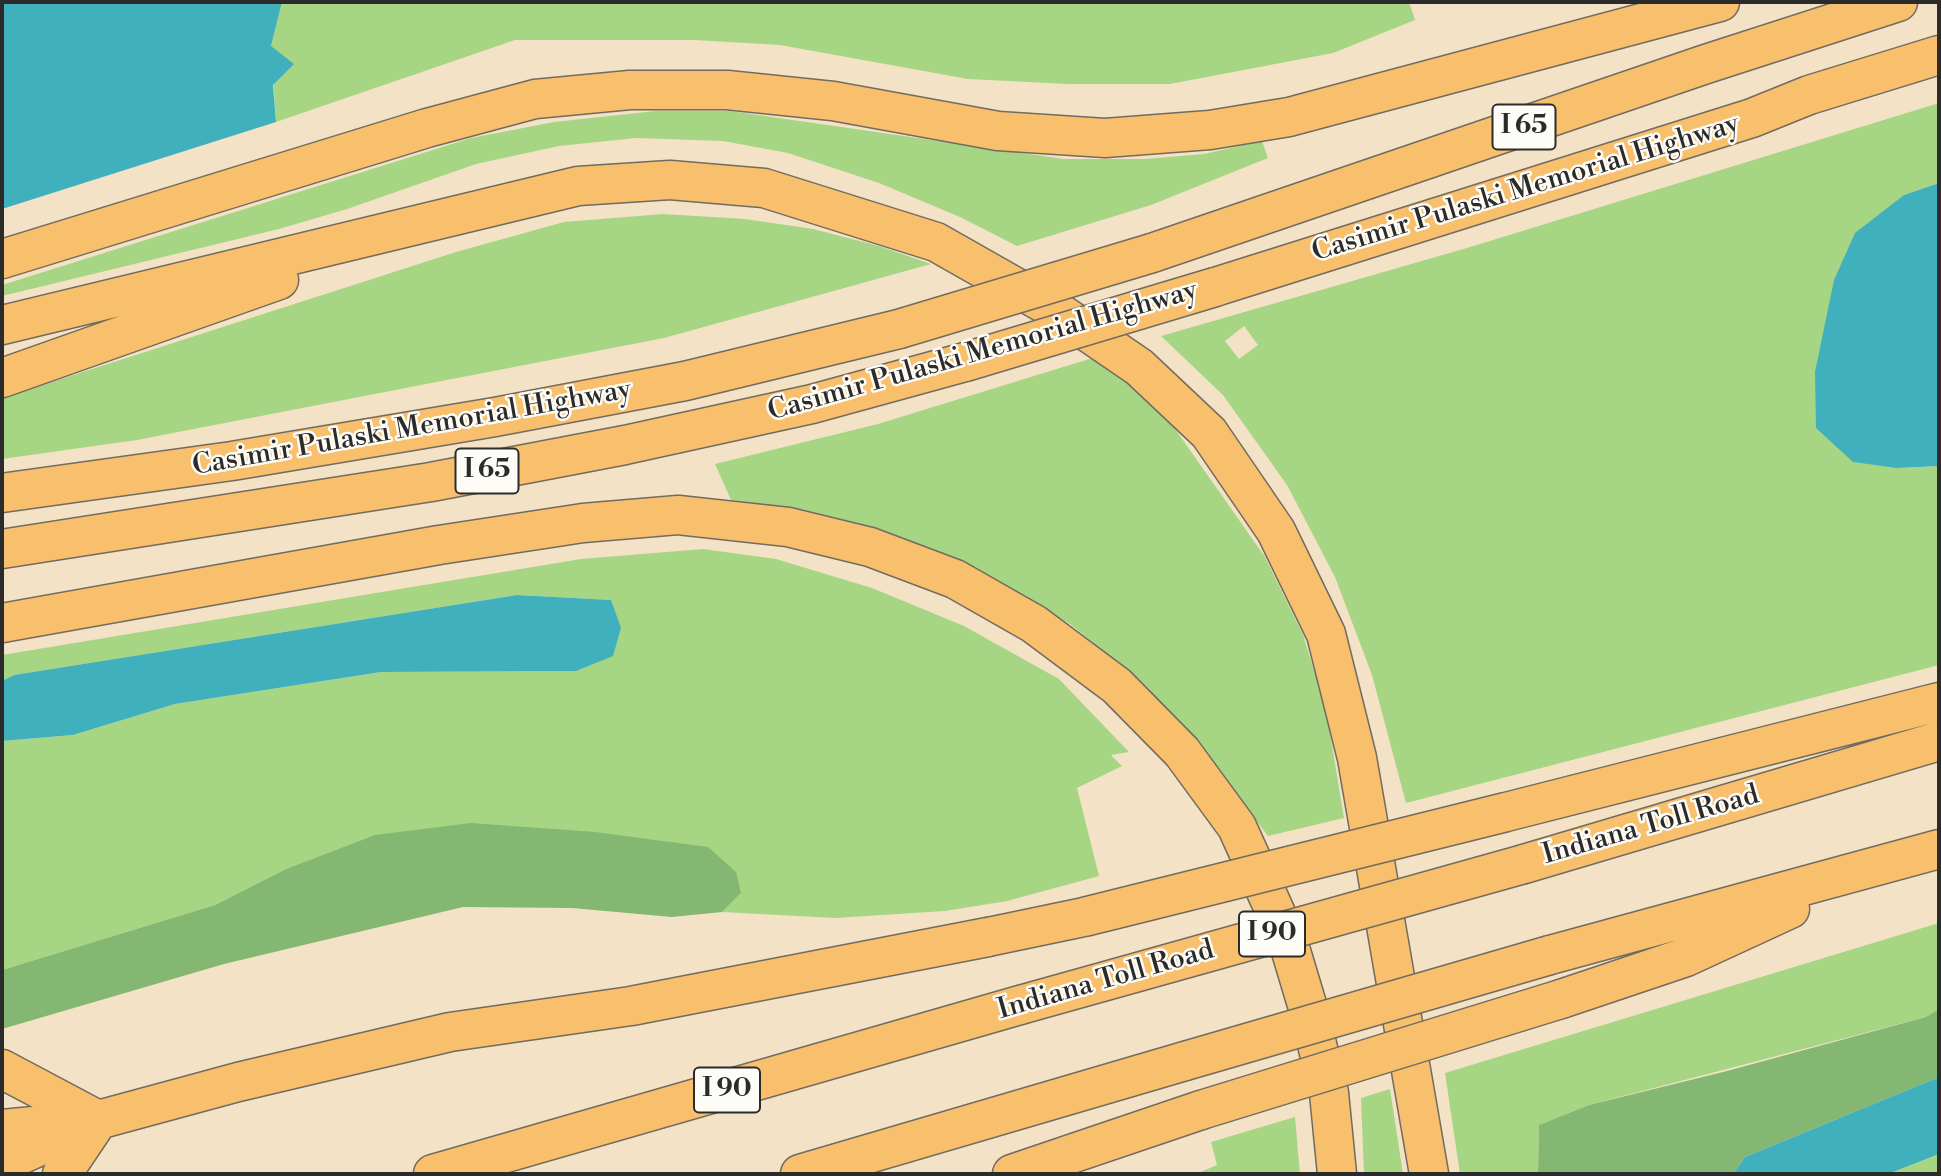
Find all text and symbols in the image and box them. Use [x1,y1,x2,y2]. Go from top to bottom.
road number: I 65 [1492,104,1556,150]
street label: Casimir Pulaski Memorial Highway [1308,108,1744,270]
street label: Casimir Pulaski Memorial Highway [764,274,1202,430]
street label: Casimir Pulaski Memorial Highway [190,374,634,484]
road number: I 65 [456,449,518,494]
street label: Indiana Toll Road [1539,779,1763,873]
road number: I 90 [1239,911,1305,956]
street label: Indiana Toll Road [994,934,1218,1028]
road number: I 90 [694,1068,760,1112]

